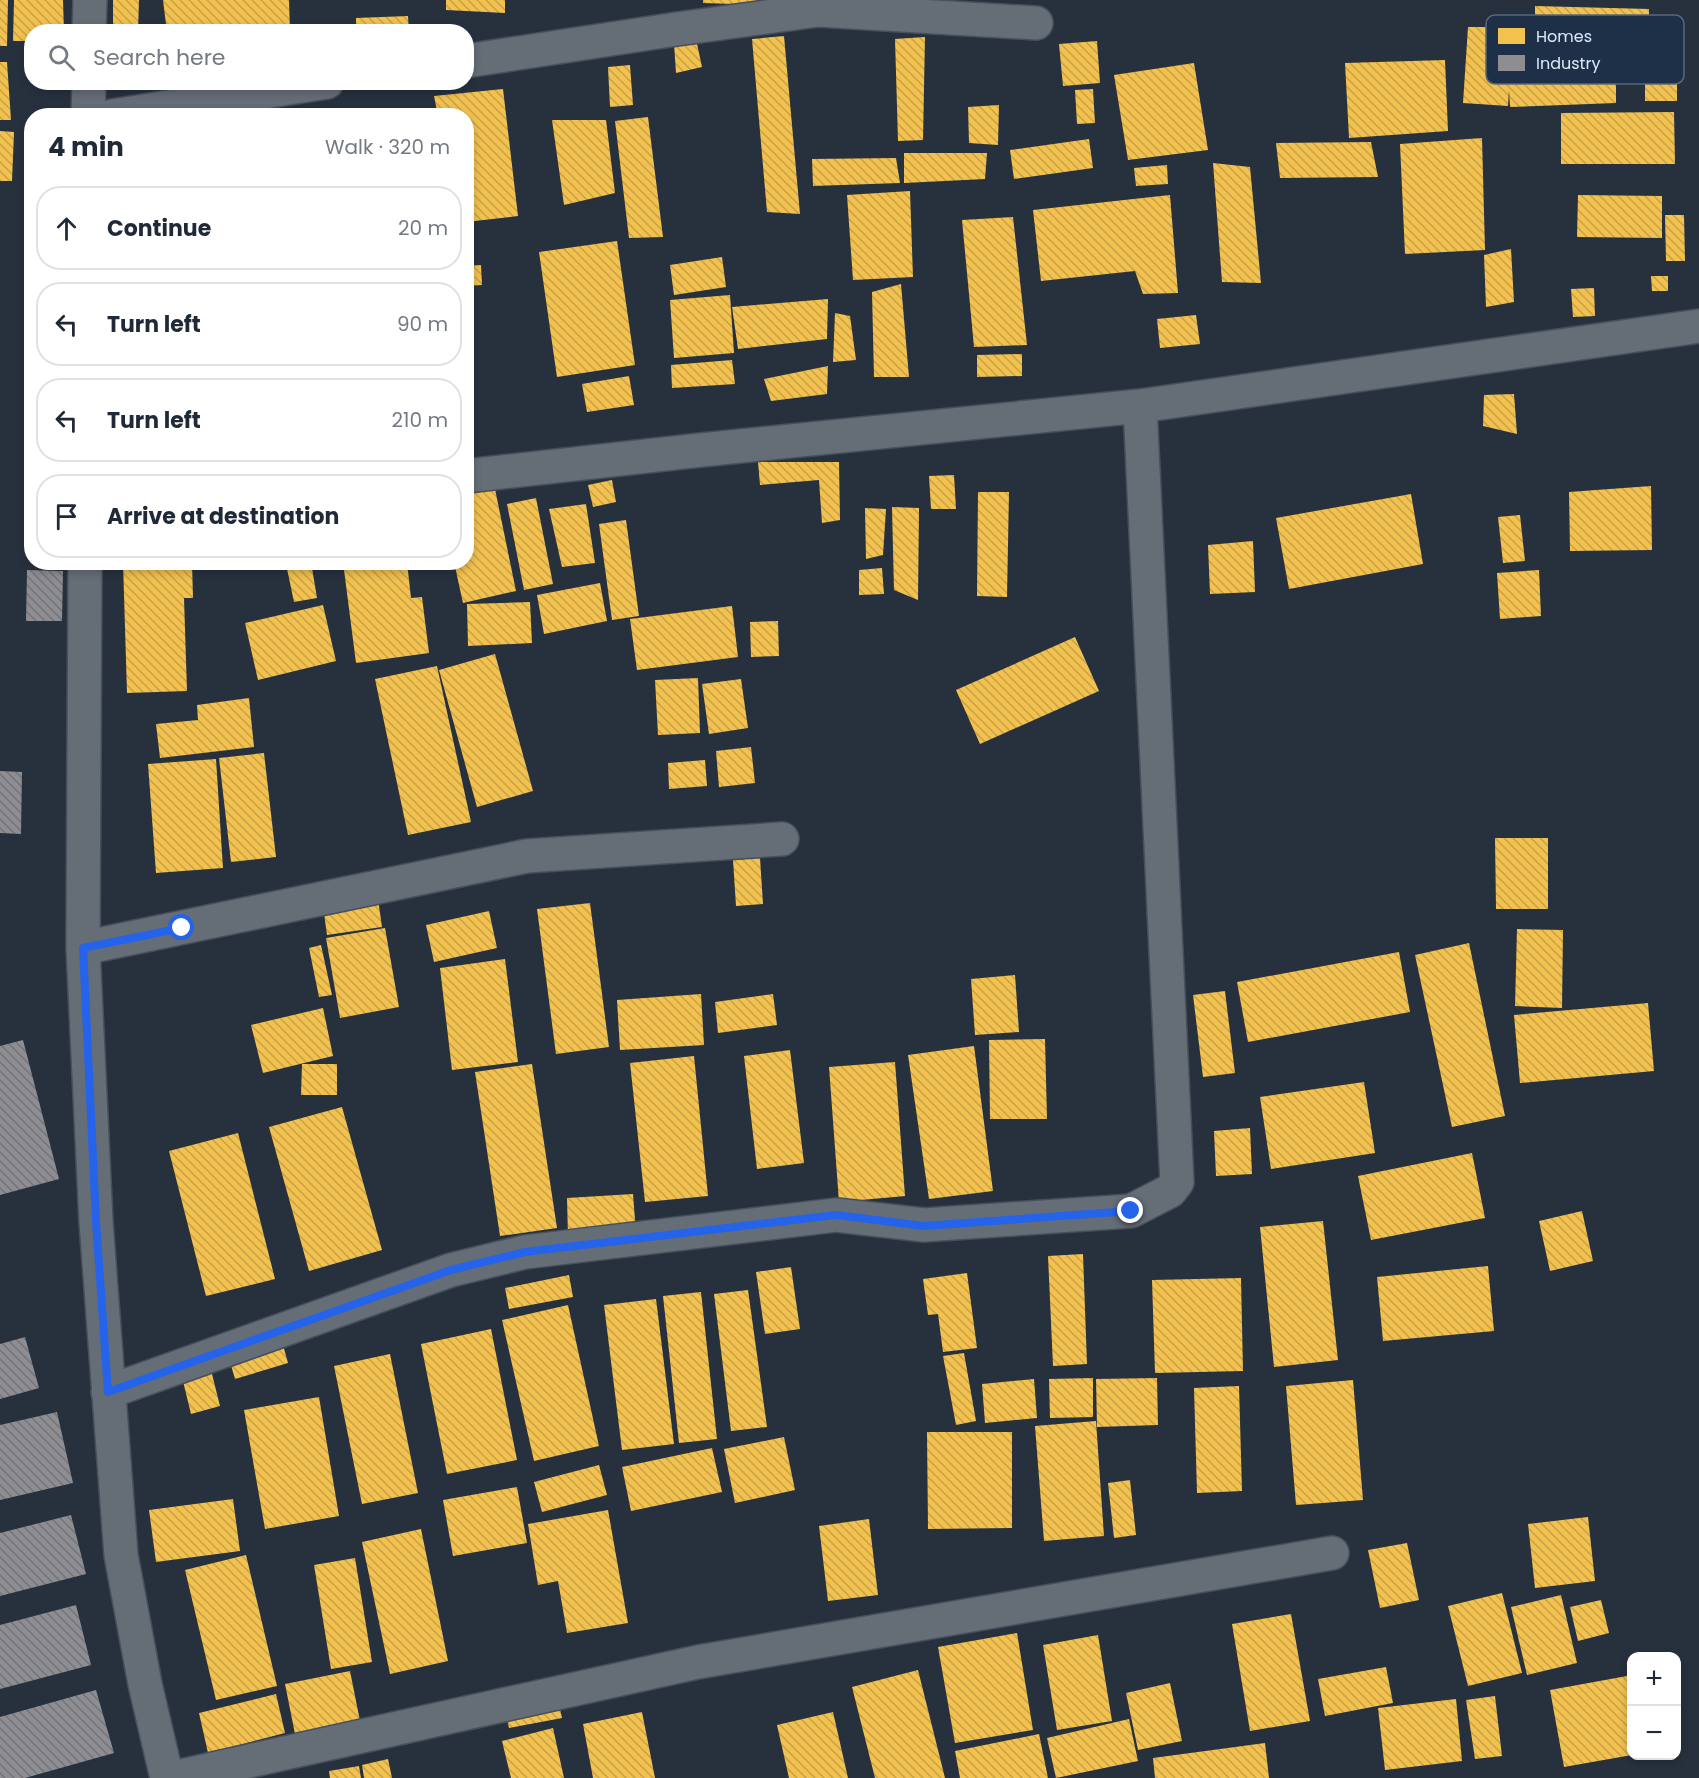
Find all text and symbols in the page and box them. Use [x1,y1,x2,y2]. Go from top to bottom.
legend [1486,15,1684,84]
search box [24,24,474,90]
text: Homes [1536,25,1592,48]
icon: search [45,41,78,74]
text: Search here [93,42,226,73]
text: Industry [1536,52,1600,75]
text: 4 min [48,129,124,165]
text: Walk · 320 m [325,133,450,161]
icon: ahead [50,212,83,245]
text: Continue [107,213,211,244]
text: 20 m [398,214,448,242]
icon: left [50,308,83,341]
text: Turn left [107,309,201,340]
text: 90 m [397,310,448,338]
icon: left [50,404,83,437]
text: Turn left [107,405,201,436]
text: 210 m [392,406,448,434]
icon: arrive [50,500,83,533]
text: Arrive at destination [107,501,339,532]
route start [168,914,194,940]
route end [1117,1197,1143,1223]
map controls [1627,1652,1681,1760]
button: + [1627,1652,1681,1706]
button: − [1627,1706,1681,1760]

